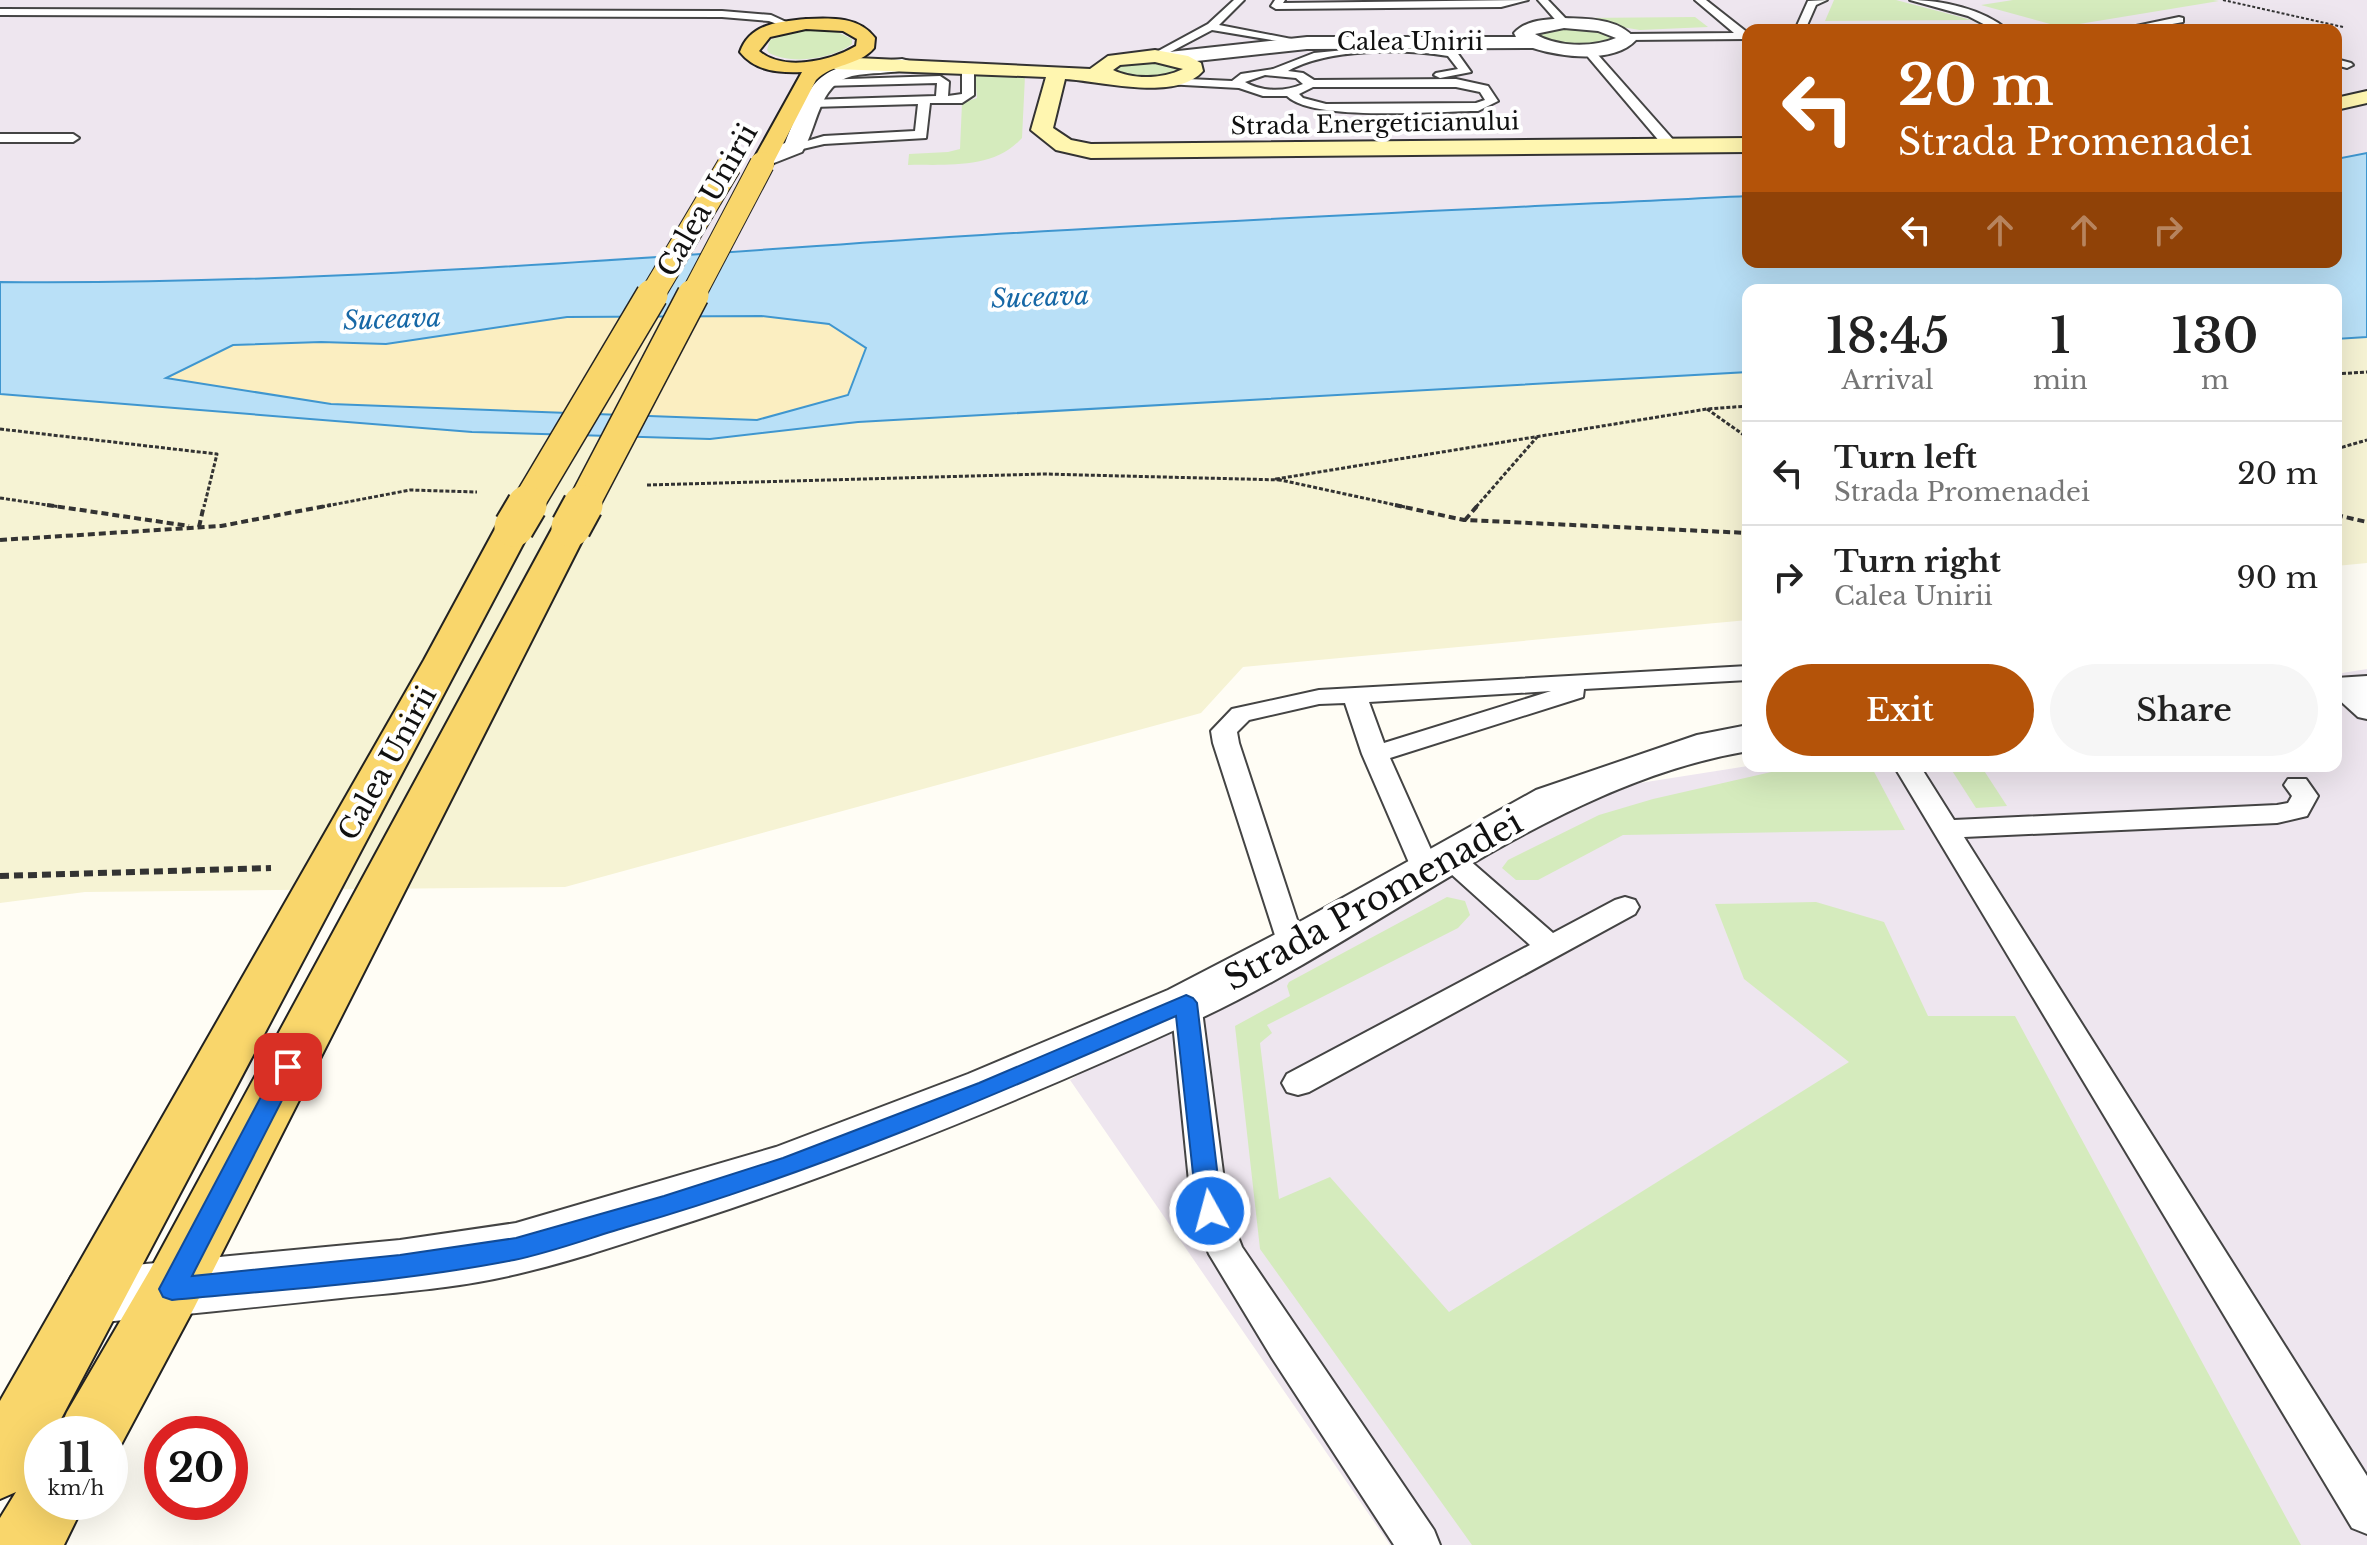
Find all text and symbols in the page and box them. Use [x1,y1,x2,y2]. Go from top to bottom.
street label: Calea Unirii [1337,27,1483,56]
text: 20 m [1898,51,2054,120]
icon: left [1766,56,1870,160]
street label: Strada Energeticianului [1230,106,1520,141]
street label: Calea Unirii [650,118,765,283]
text: Strada Promenadei [1898,120,2252,165]
icon: left [1894,208,1938,252]
icon: ahead [1978,208,2022,252]
icon: ahead [2062,208,2106,252]
icon: right [2146,208,2190,252]
water label: Suceava [990,279,1090,315]
water label: Suceava [342,301,442,337]
text: 18:45 [1826,306,1949,366]
text: 1 [2050,306,2071,366]
text: 130 [2171,306,2258,366]
text: Arrival [1841,364,1934,396]
text: min [2033,364,2088,396]
text: m [2201,364,2229,396]
text: Turn left [1834,439,1977,476]
icon: left [1766,451,1810,495]
text: 20 m [2237,455,2318,492]
text: Strada Promenadei [1834,476,2090,508]
text: Turn right [1834,543,2001,580]
icon: right [1766,555,1810,599]
text: 90 m [2236,559,2318,596]
text: Calea Unirii [1834,580,1993,612]
button: Exit [1766,664,2034,756]
button: Share [2050,664,2318,756]
street label: Calea Unirii [331,680,444,846]
street label: Strada Promenadei [1217,801,1529,999]
pin [254,1033,322,1101]
icon: arrive [266,1045,310,1089]
position arrow [1168,1169,1252,1253]
speed limit sign: 20 [144,1416,248,1520]
text: 11 [59,1433,93,1483]
text: km/h [48,1476,104,1500]

